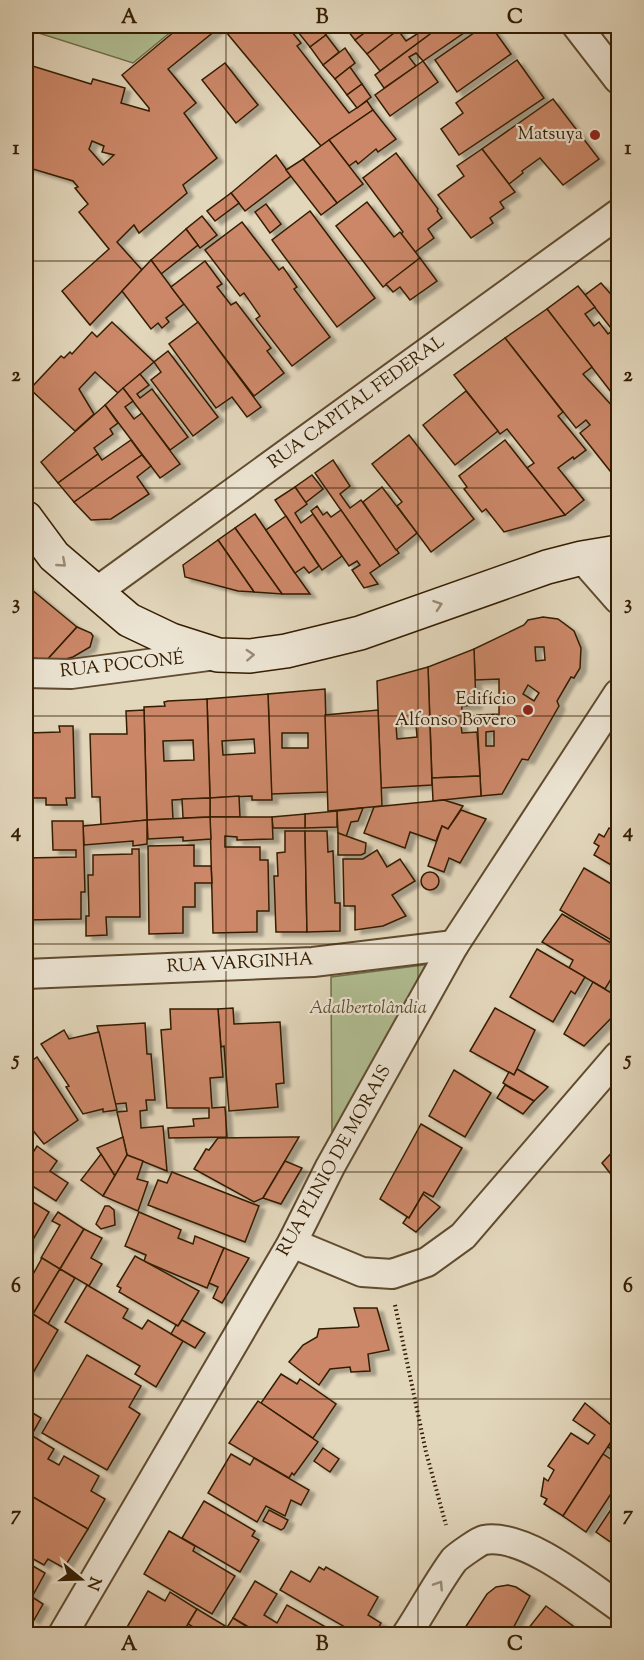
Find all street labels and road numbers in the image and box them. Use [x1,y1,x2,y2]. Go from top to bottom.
street label: RUA CAPITAL FEDERAL [263,330,451,476]
street label: RUA POCONÉ [59,647,185,685]
street label: RUA VARGINHA [166,947,314,981]
street label: RUA PLINIO DE MORAIS [271,1061,399,1261]

